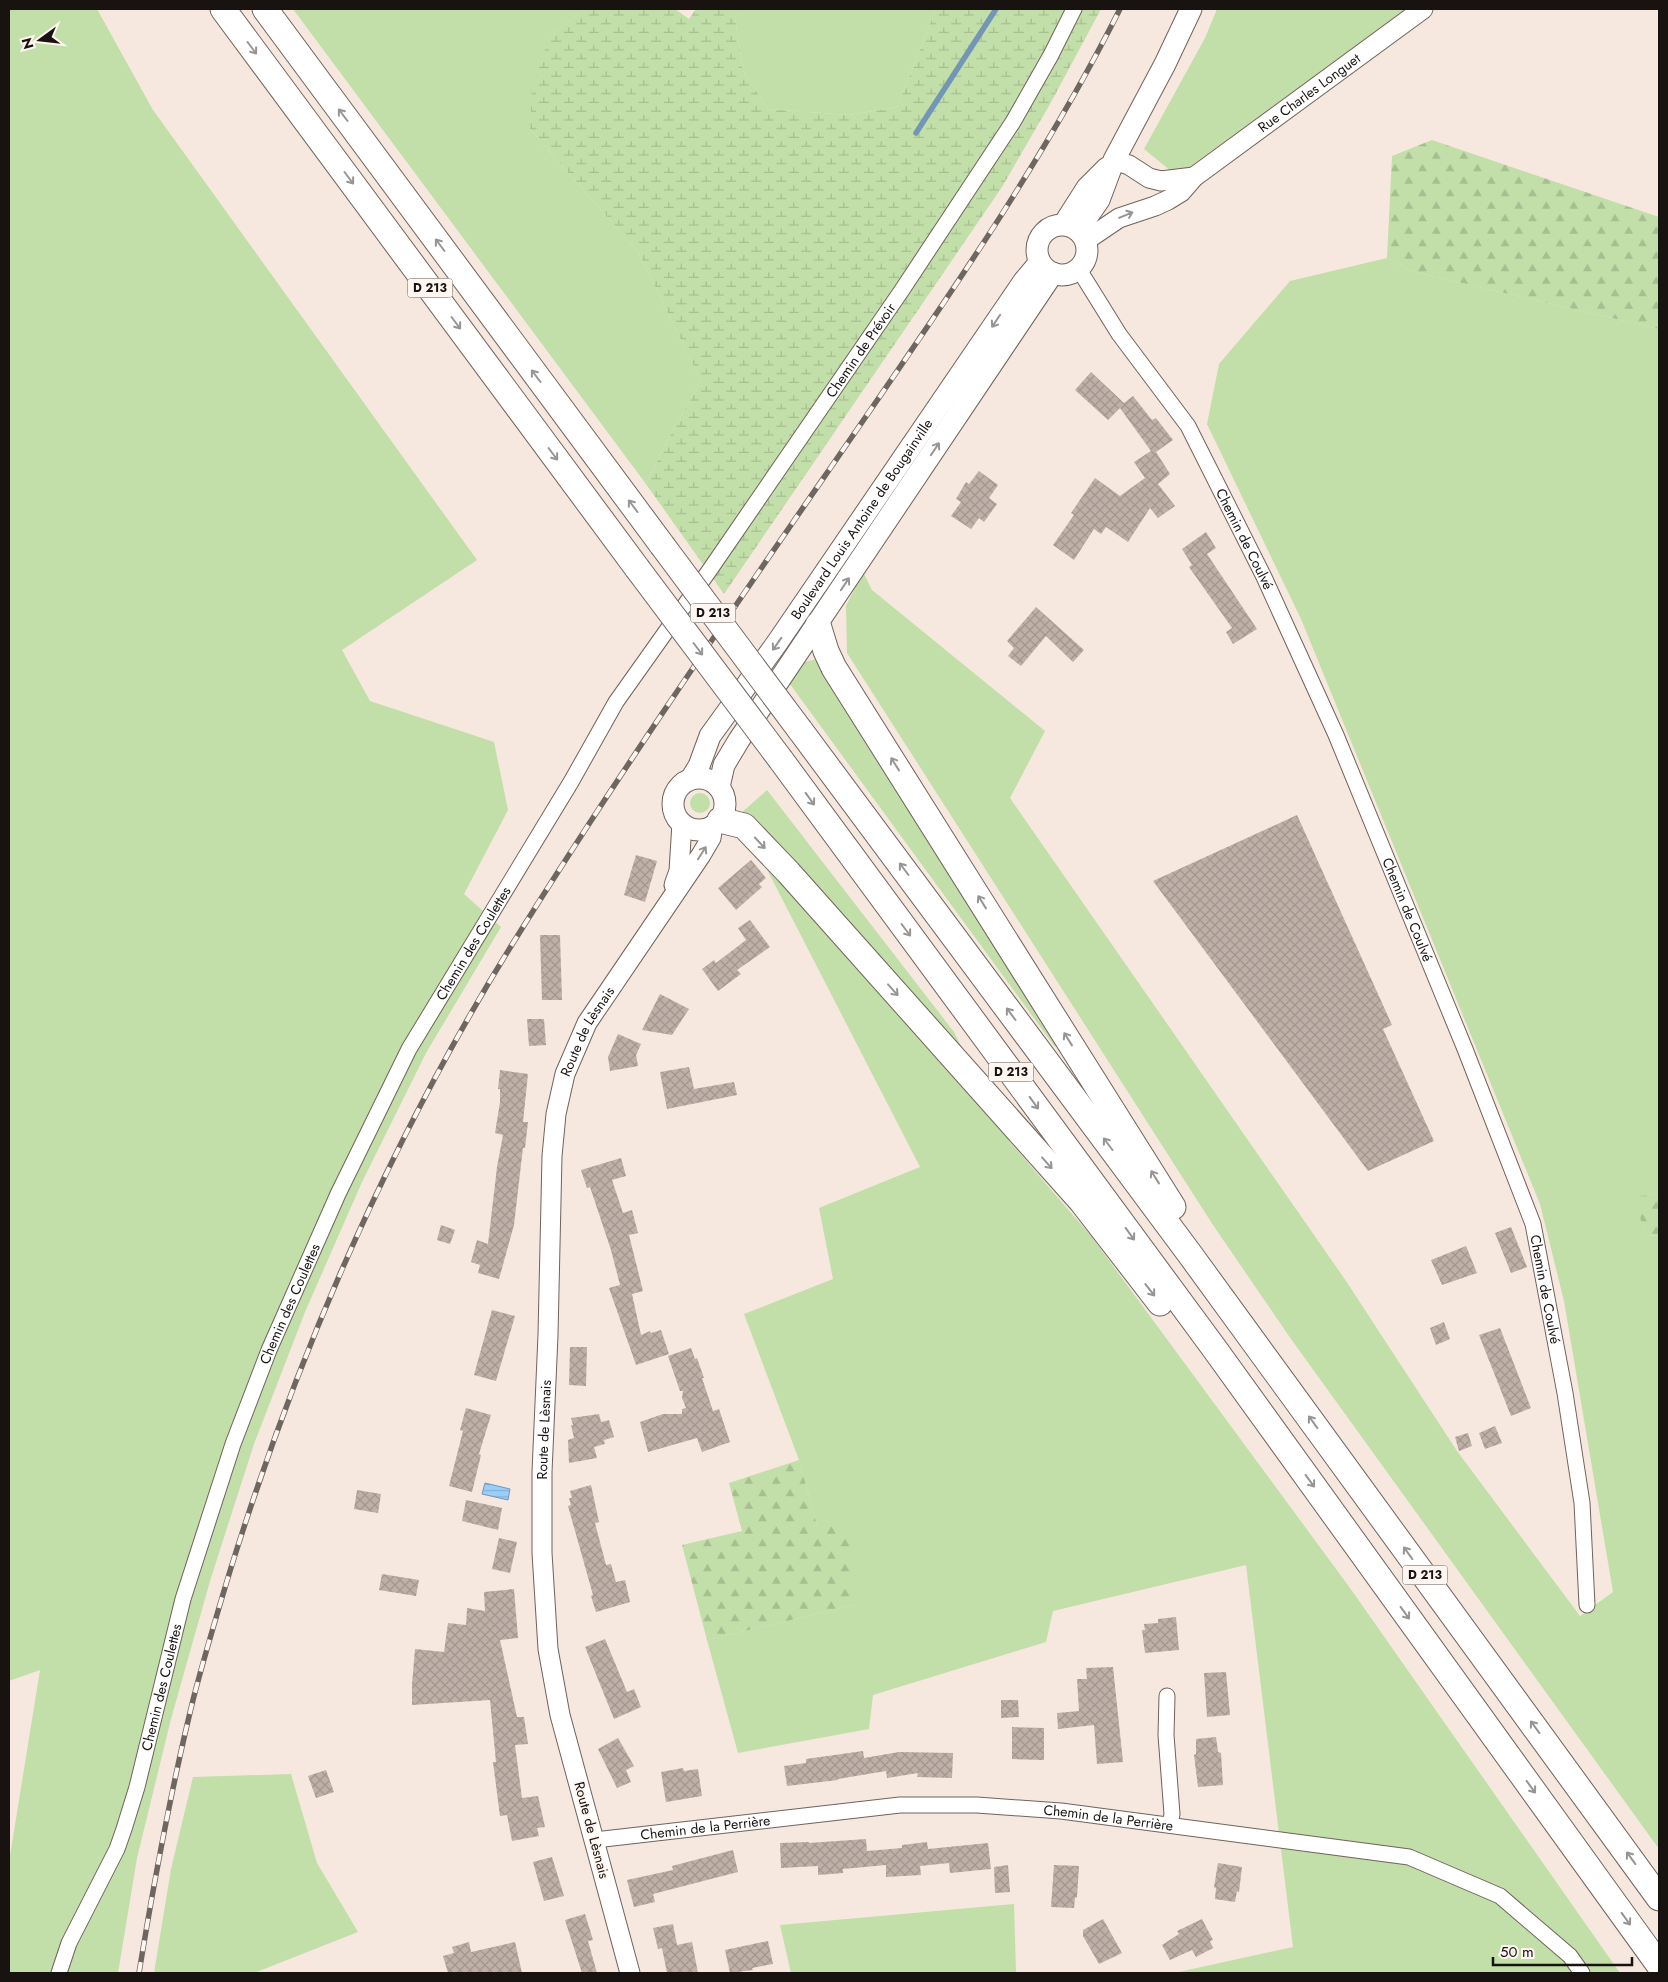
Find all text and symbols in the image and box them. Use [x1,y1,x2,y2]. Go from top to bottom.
north arrow [15,15,65,65]
text: N [16,35,39,51]
one-way arrow [247,41,257,55]
street label: Rue Charles Longuet [1254,48,1365,137]
one-way arrow [338,108,348,122]
one-way arrow [343,171,354,185]
one-way arrow [1118,210,1133,219]
one-way arrow [434,239,445,252]
road number: D 213 [408,278,452,298]
street label: Chemin de Prévoir [821,299,900,402]
one-way arrow [991,314,1001,328]
one-way arrow [451,316,461,330]
one-way arrow [531,369,541,383]
street label: Boulevard Louis Antoine de Bougainville [786,415,937,623]
one-way arrow [930,443,940,457]
one-way arrow [547,447,558,460]
street label: Chemin de Coulvé [1211,485,1278,593]
one-way arrow [628,499,638,513]
one-way arrow [840,578,850,592]
road number: D 213 [690,604,736,622]
one-way arrow [772,637,782,651]
one-way arrow [693,642,703,656]
one-way arrow [890,758,900,772]
one-way arrow [804,792,815,805]
one-way arrow [754,837,766,850]
one-way arrow [697,846,707,860]
street label: Chemin de Coulvé [1377,854,1438,964]
one-way arrow [898,863,909,876]
street label: Chemin des Coulettes [431,882,516,1004]
one-way arrow [976,895,986,909]
one-way arrow [901,923,911,937]
street label: Route de Lèsnais [555,982,619,1080]
one-way arrow [887,983,898,996]
one-way arrow [1006,1007,1016,1021]
one-way arrow [1063,1033,1073,1047]
road number: D 213 [988,1062,1034,1082]
one-way arrow [1029,1096,1039,1110]
one-way arrow [1103,1137,1113,1151]
one-way arrow [1042,1157,1053,1170]
one-way arrow [1149,1171,1159,1185]
one-way arrow [1125,1227,1135,1241]
street label: Chemin de Coulvé [1525,1233,1565,1346]
street label: Chemin des Coulettes [255,1240,325,1367]
one-way arrow [1144,1283,1155,1296]
street label: Route de Lèsnais [532,1379,556,1479]
one-way arrow [1307,1416,1318,1429]
one-way arrow [1304,1474,1315,1487]
one-way arrow [1403,1547,1414,1560]
road number: D 213 [1402,1566,1448,1584]
one-way arrow [1400,1606,1410,1620]
street label: Chemin des Coulettes [136,1621,187,1753]
one-way arrow [1530,1720,1540,1734]
street label: Route de Lèsnais [569,1779,615,1881]
one-way arrow [1526,1780,1536,1794]
street label: Chemin de la Perrière [1043,1800,1174,1836]
street label: Chemin de la Perrière [639,1810,771,1845]
one-way arrow [1625,1852,1636,1865]
one-way arrow [1621,1912,1631,1926]
scale bar [1493,1934,1632,1966]
text: 50 m [1500,1941,1534,1963]

